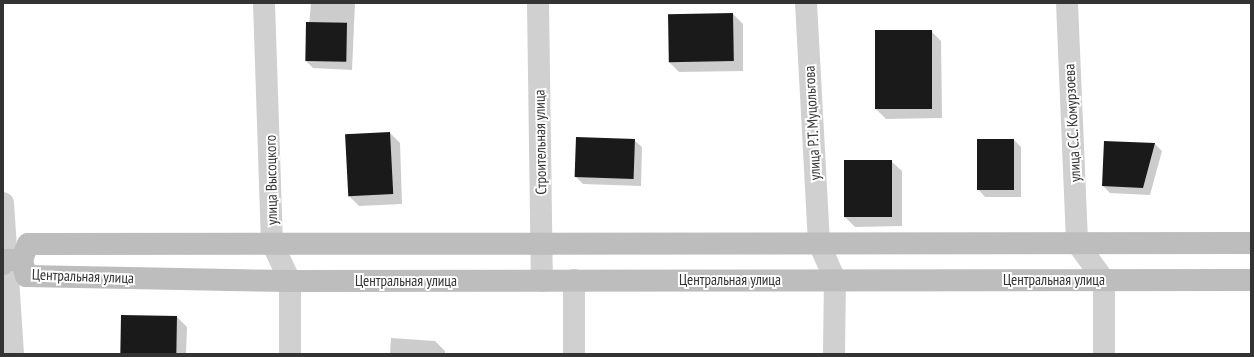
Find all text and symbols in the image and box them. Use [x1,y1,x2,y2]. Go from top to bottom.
street label: улица С.С. Комурзоева [1060,63,1084,183]
street label: улица Р.Т. Муцольгова [800,65,824,181]
street label: Строительная улица [530,89,550,195]
street label: улица Высоцкого [261,135,281,225]
street label: Центральная улица [32,265,134,287]
street label: Центральная улица [679,271,781,289]
street label: Центральная улица [1003,271,1105,289]
street label: Центральная улица [355,272,457,290]

